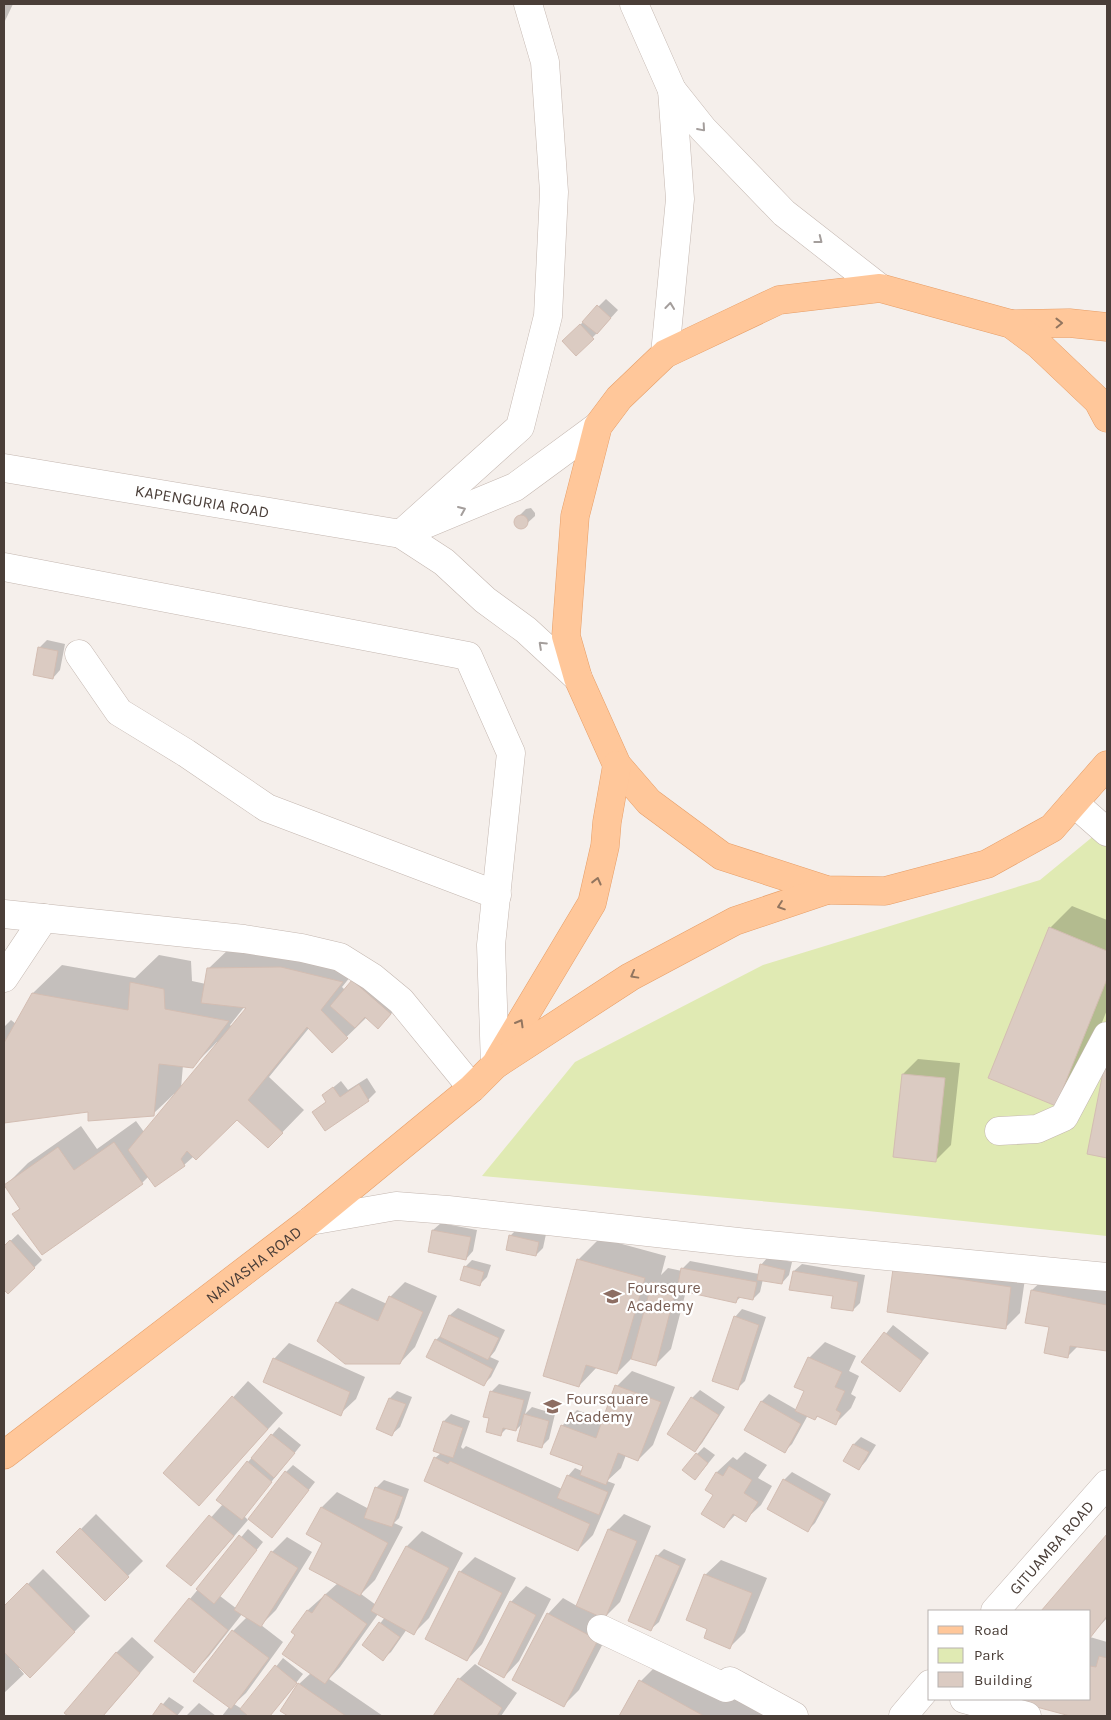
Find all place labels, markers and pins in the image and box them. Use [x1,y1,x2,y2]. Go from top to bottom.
place label: Foursqure Academy [627,1278,701,1315]
school or university icon: Foursqure Academy [603,1286,623,1306]
place label: Foursquare Academy [566,1389,648,1426]
school or university icon: Foursquare Academy [542,1397,562,1417]

